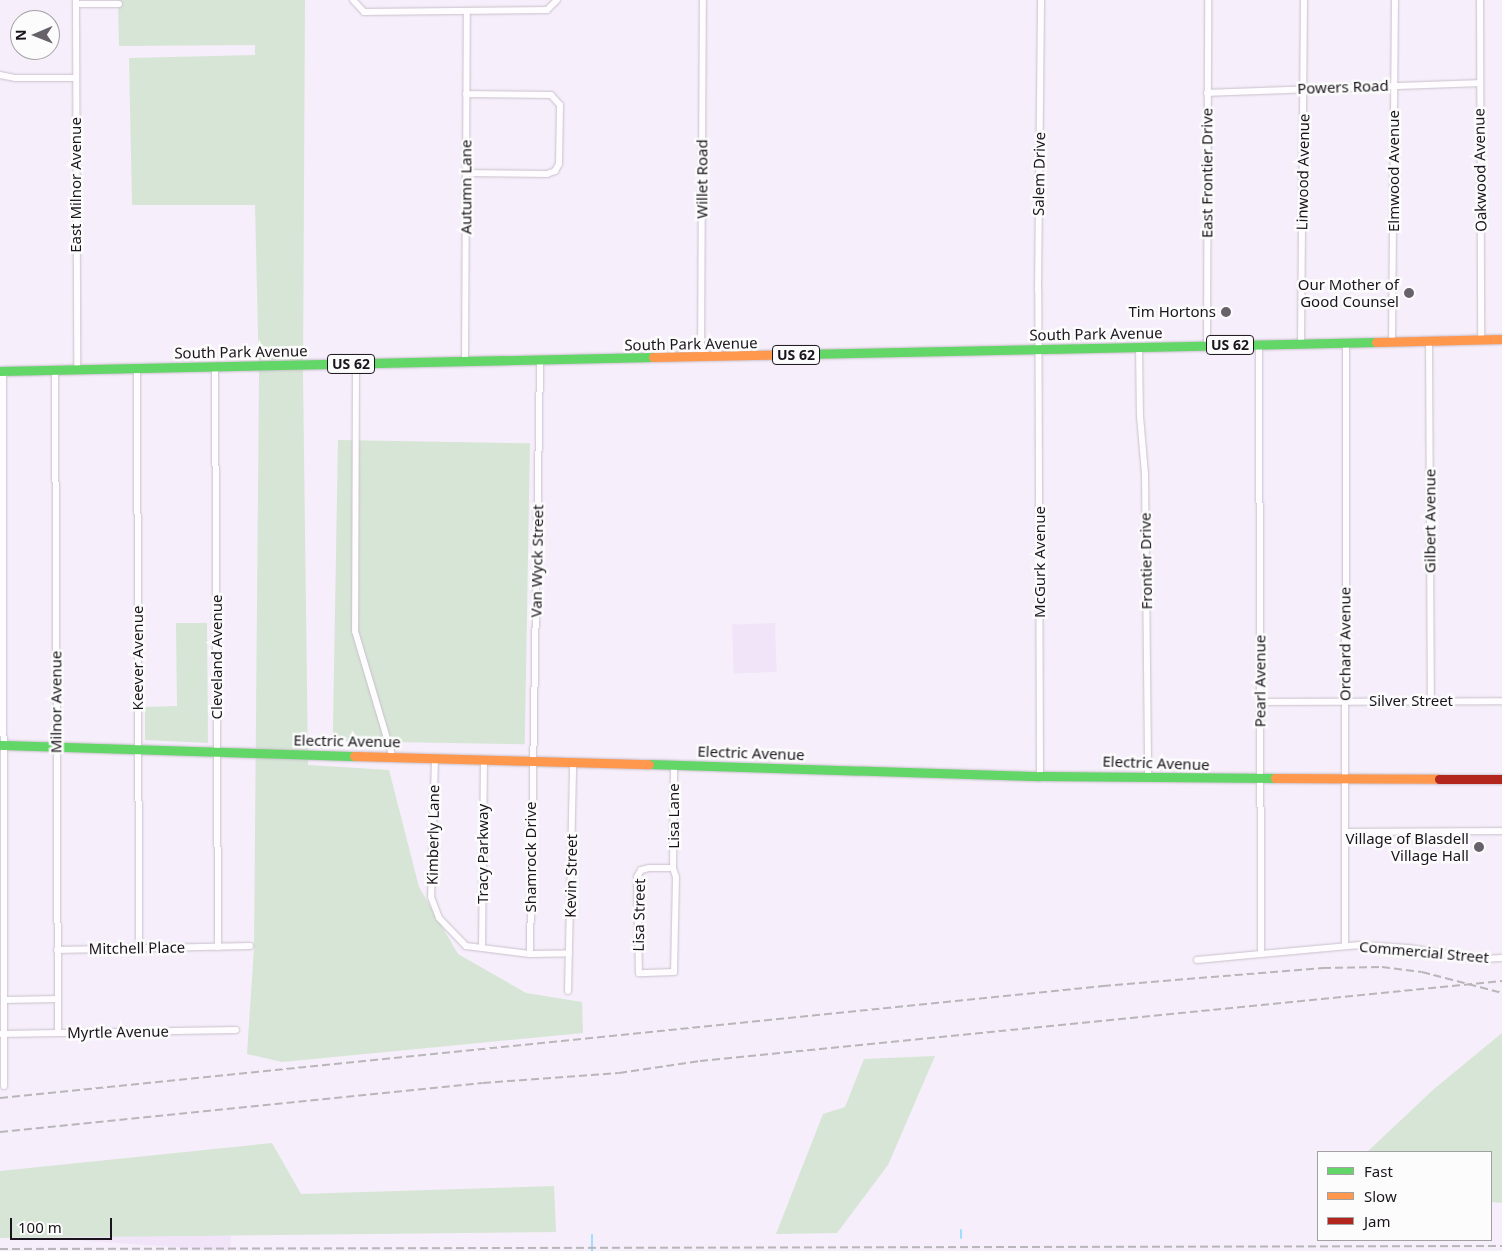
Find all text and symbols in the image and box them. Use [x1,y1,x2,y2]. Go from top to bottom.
north arrow [10,10,60,60]
text: N [11,29,30,41]
street label: Powers Road [1297,76,1389,98]
street label: East Frontier Drive [1198,108,1216,238]
street label: Oakwood Avenue [1470,108,1490,232]
street label: Elmwood Avenue [1385,110,1403,232]
street label: Linwood Avenue [1293,113,1313,231]
street label: East Milnor Avenue [67,117,85,253]
street label: Salem Drive [1029,132,1049,216]
street label: Willet Road [693,139,711,219]
street label: Autumn Lane [457,140,475,234]
place label: Our Mother of Good Counsel [1298,275,1399,310]
marker: Our Mother of Good Counsel [1403,287,1415,299]
place label: Tim Hortons [1129,303,1216,321]
marker: Tim Hortons [1220,306,1232,318]
street label: South Park Avenue [1029,324,1163,344]
street label: South Park Avenue [624,334,758,354]
road number: US 62 [1205,334,1255,356]
street label: South Park Avenue [174,342,308,362]
road number: US 62 [771,344,821,366]
road number: US 62 [326,352,376,376]
street label: Gilbert Avenue [1421,469,1439,573]
street label: Van Wyck Street [527,504,547,618]
street label: McGurk Avenue [1031,506,1049,618]
street label: Frontier Drive [1136,512,1156,610]
street label: Orchard Avenue [1336,587,1354,701]
street label: Cleveland Avenue [208,595,226,719]
street label: Keever Avenue [129,606,147,710]
street label: Pearl Avenue [1251,635,1269,727]
street label: Milnor Avenue [47,651,65,753]
street label: Silver Street [1369,692,1453,710]
street label: Electric Avenue [293,731,401,751]
street label: Electric Avenue [697,742,805,764]
street label: Electric Avenue [1102,752,1210,774]
street label: Lisa Lane [665,783,683,849]
street label: Kimberly Lane [423,785,443,885]
street label: Shamrock Drive [522,801,540,913]
street label: Tracy Parkway [474,804,492,904]
place label: Village of Blasdell Village Hall [1346,829,1469,864]
street label: Kevin Street [561,834,581,918]
marker: Village of Blasdell Village Hall [1473,841,1485,853]
street label: Lisa Street [629,878,649,952]
street label: Commercial Street [1358,937,1490,967]
street label: Mitchell Place [89,938,185,958]
street label: Myrtle Avenue [67,1022,169,1042]
legend [1317,1151,1492,1241]
text: Fast [1364,1161,1393,1181]
text: Slow [1364,1186,1397,1206]
scale bar [12,1208,115,1240]
text: Jam [1364,1211,1391,1231]
text: 100 m [18,1217,62,1237]

